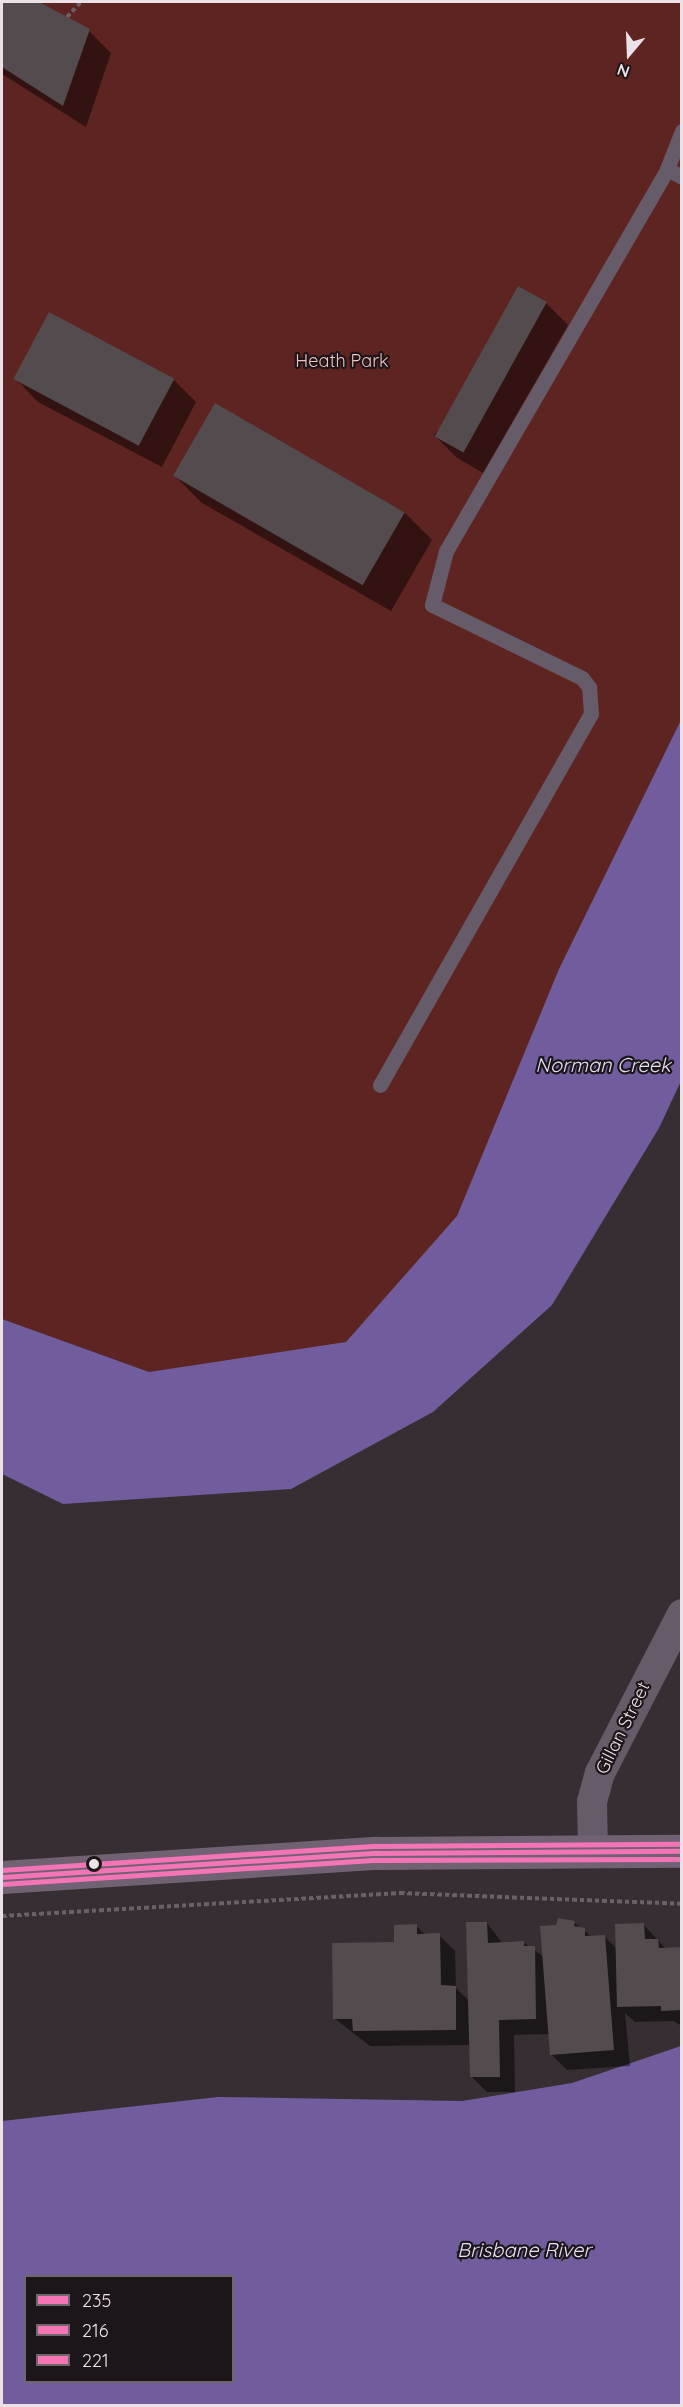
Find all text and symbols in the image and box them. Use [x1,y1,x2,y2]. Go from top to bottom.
north arrow [599,24,659,84]
text: N [614,60,632,82]
park label: Heath Park [295,350,389,372]
water label: Norman Creek [535,1052,671,1076]
street label: Gillan Street [591,1678,655,1778]
unlabelled marker [88,1858,100,1870]
water label: Brisbane River [457,2237,591,2261]
legend [24,2275,234,2383]
text: 235 [82,2289,111,2312]
text: 216 [82,2319,108,2342]
text: 221 [82,2349,109,2372]

